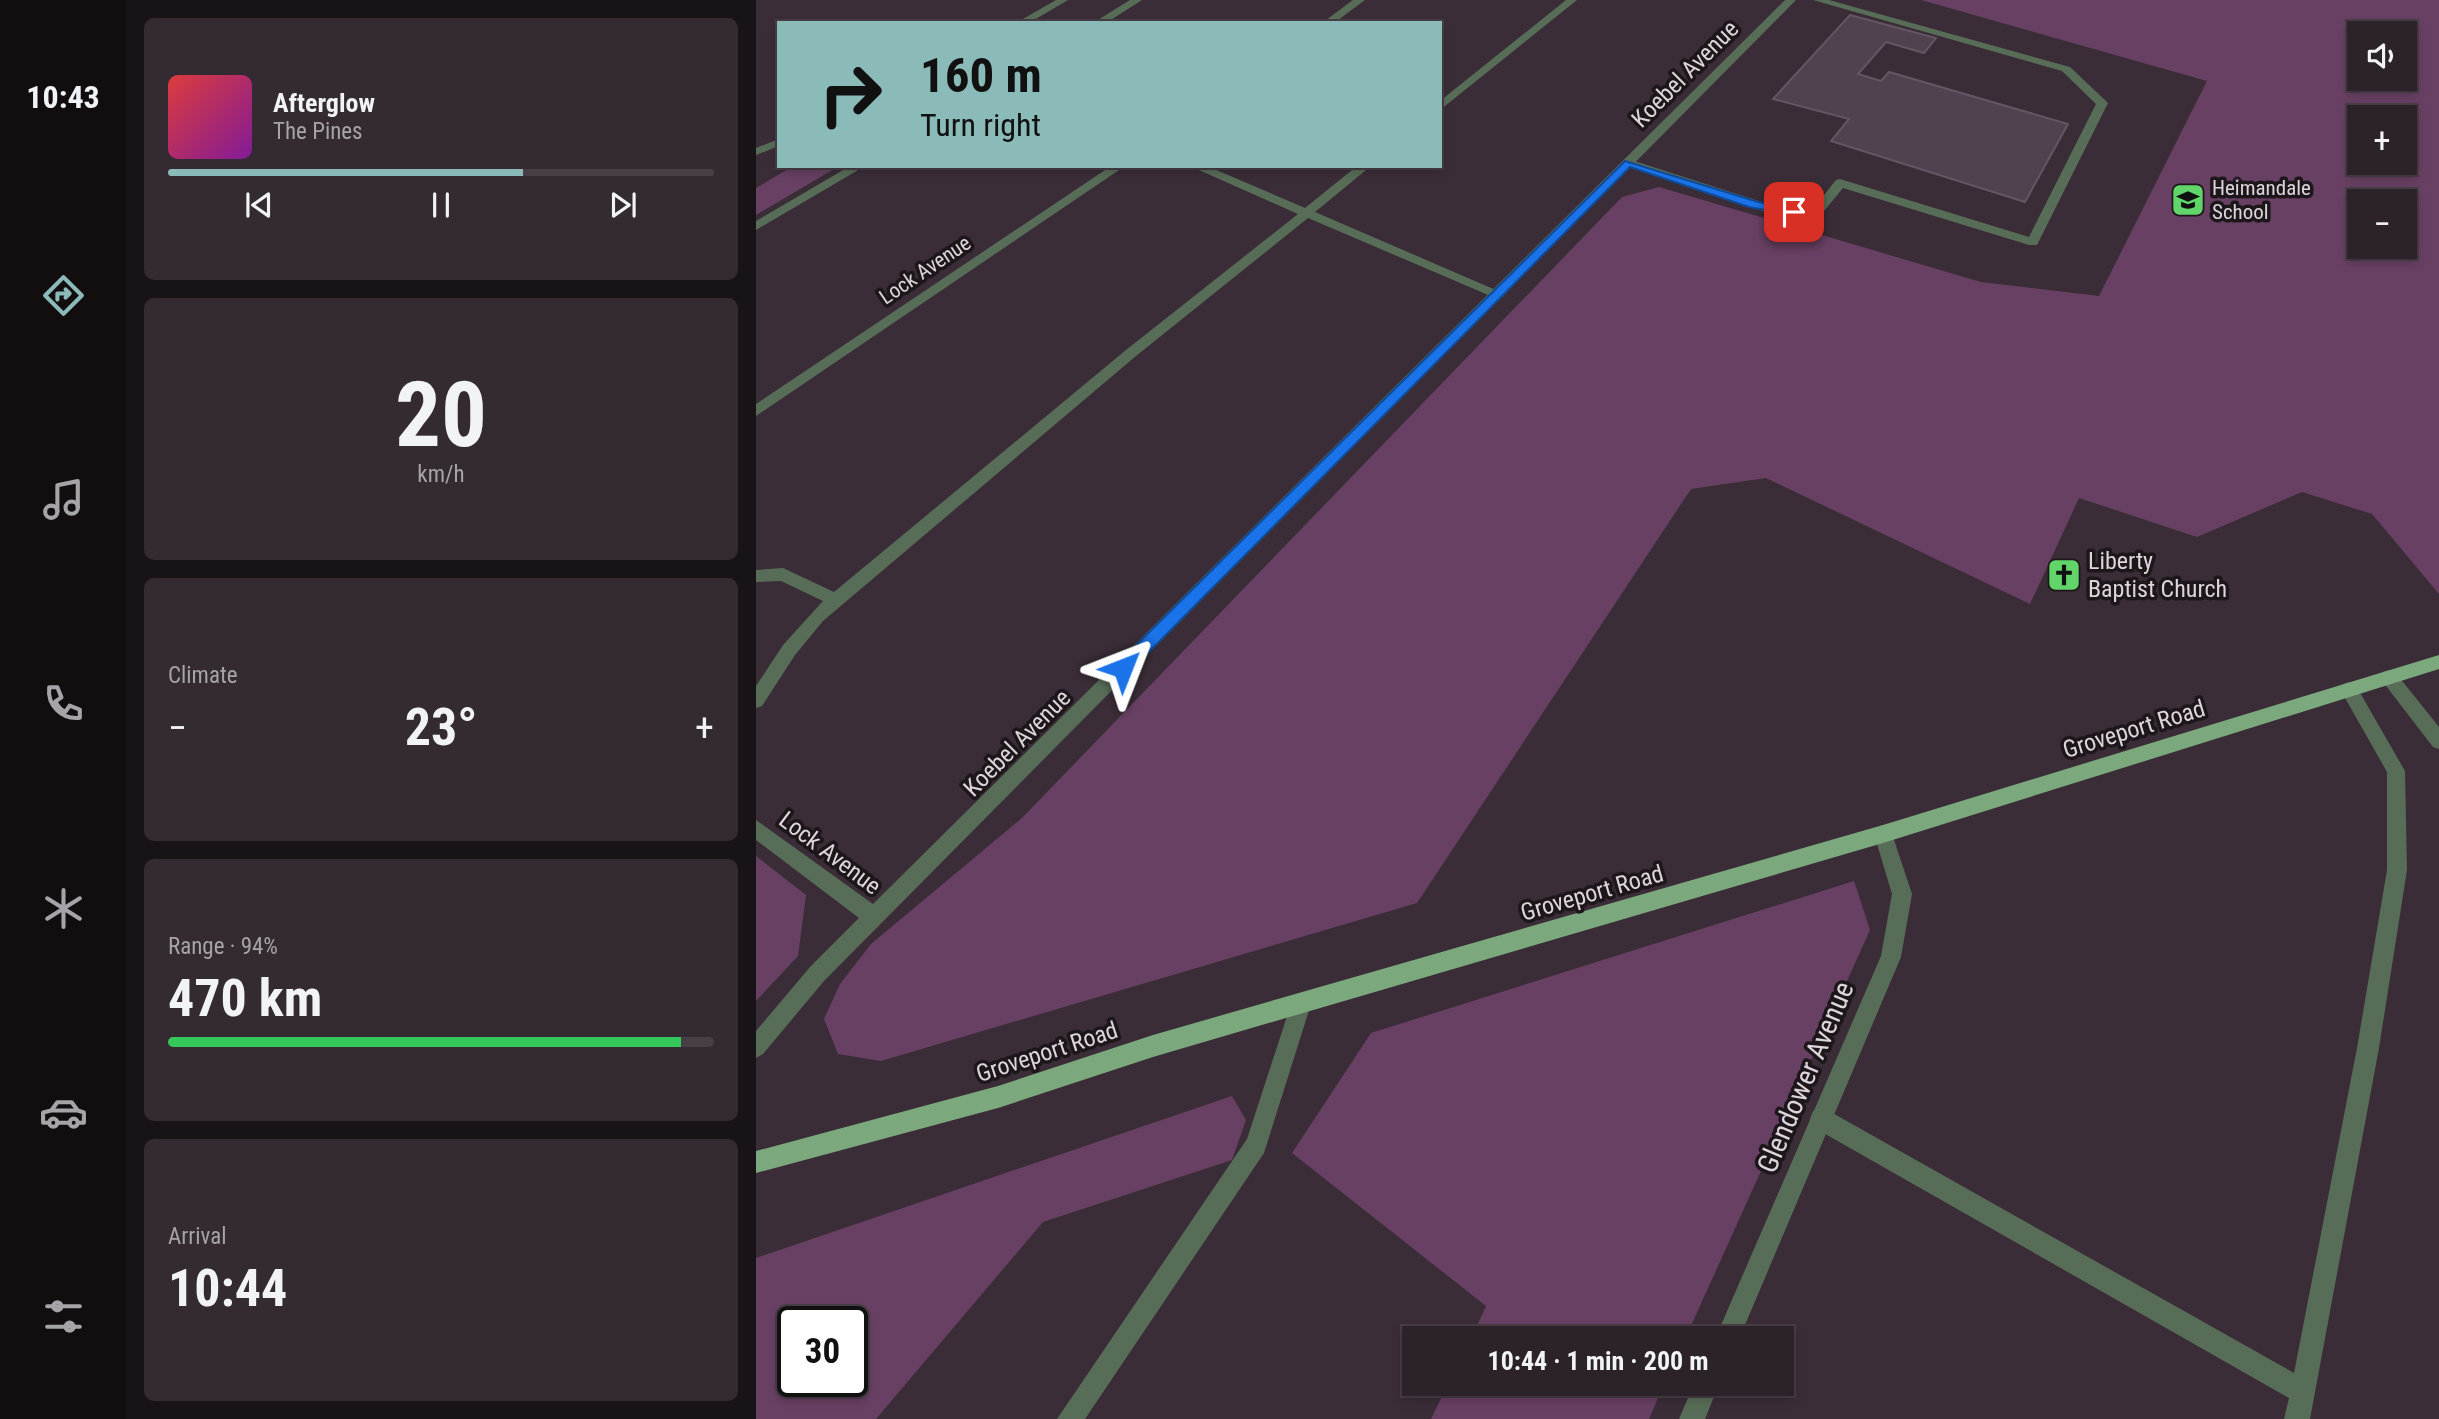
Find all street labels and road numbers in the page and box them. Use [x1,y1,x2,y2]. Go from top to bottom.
street label: Koebel Avenue [1626,15,1744,133]
street label: Lock Avenue [875,231,975,309]
street label: Koebel Avenue [958,684,1076,802]
street label: Groveport Road [2060,694,2208,764]
street label: Lock Avenue [774,806,886,900]
street label: Groveport Road [1517,859,1667,927]
street label: Glendower Avenue [1750,977,1861,1178]
street label: Groveport Road [973,1016,1121,1088]

